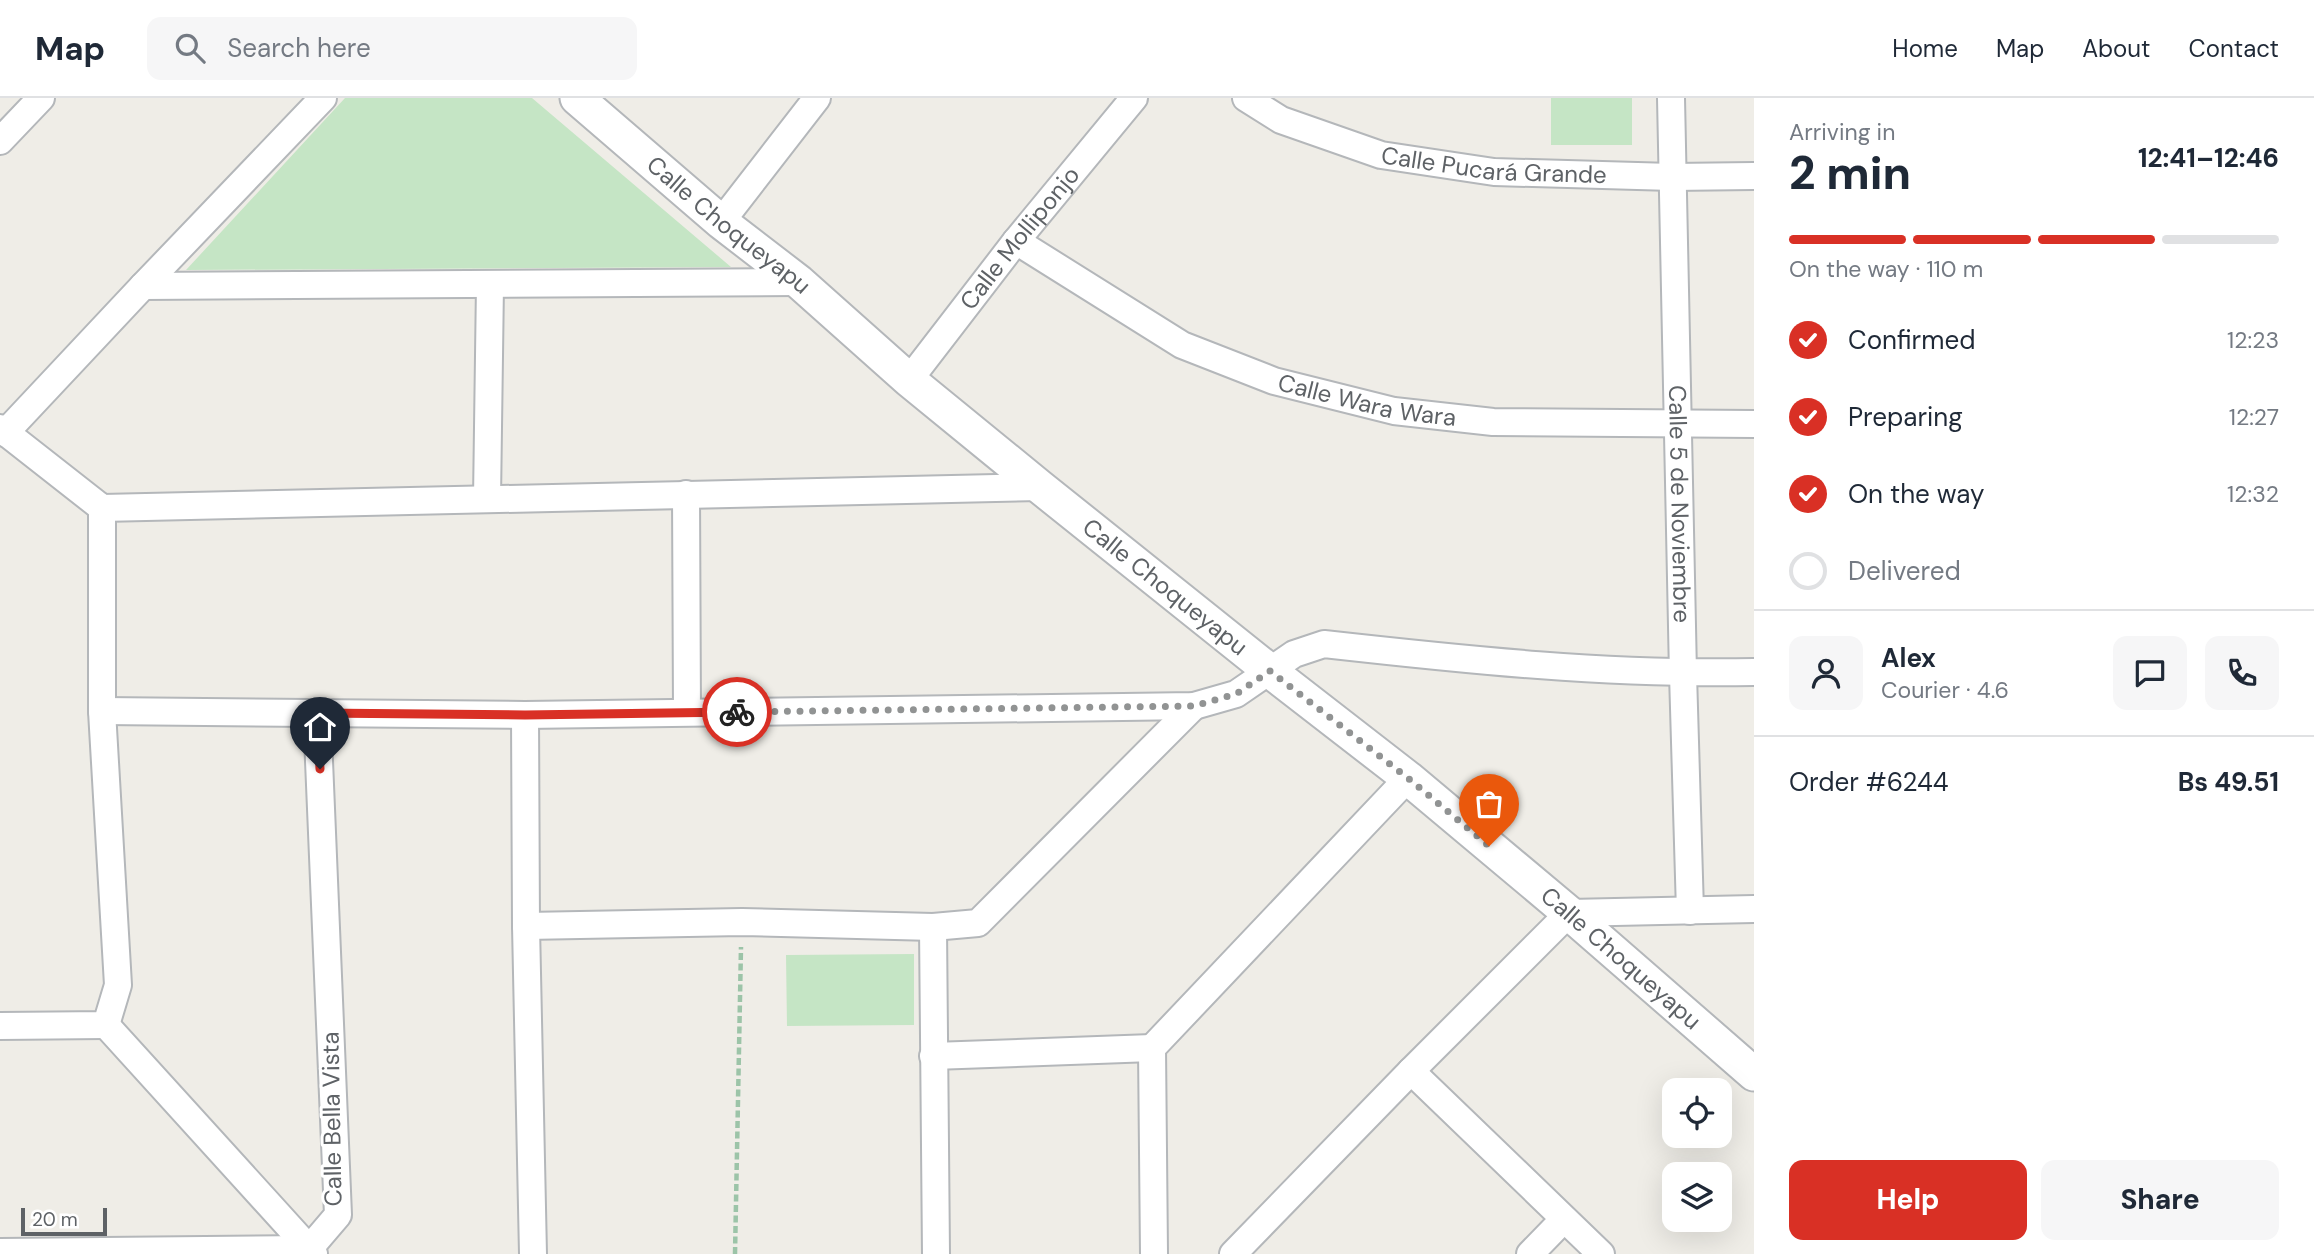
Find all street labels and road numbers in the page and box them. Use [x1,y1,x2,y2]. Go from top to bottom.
street label: Calle Pucará Grande [1379,139,1607,190]
street label: Calle Choqueyapu [640,149,818,300]
street label: Calle Molliponjo [953,160,1086,316]
street label: Calle Wara Wara [1275,367,1458,433]
street label: Calle 5 de Noviembre [1662,385,1698,623]
street label: Calle Choqueyapu [1076,511,1254,662]
street label: Calle Choqueyapu [1534,880,1708,1036]
street label: Calle Bella Vista [314,1031,349,1207]

